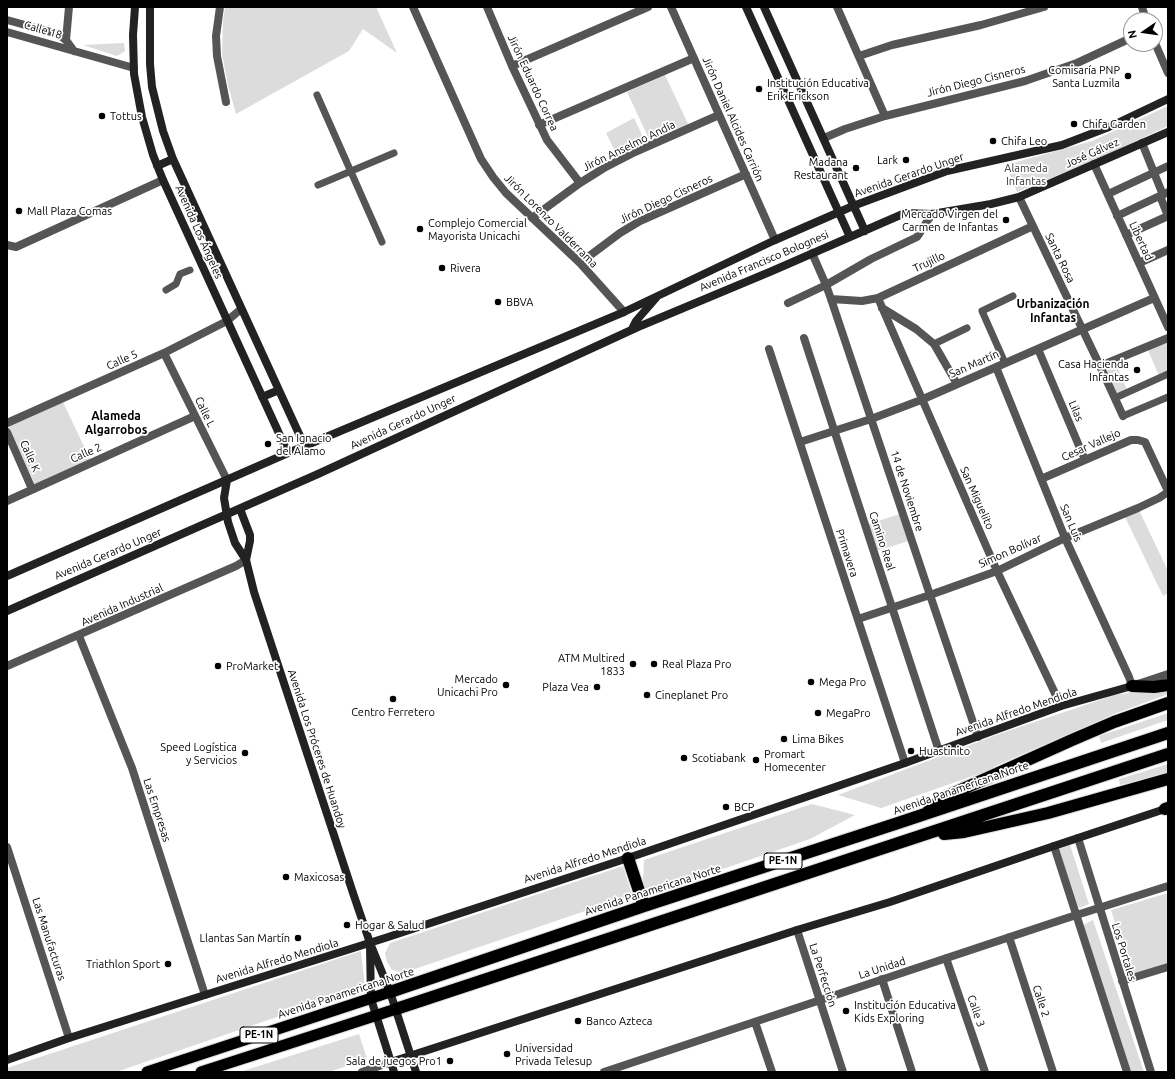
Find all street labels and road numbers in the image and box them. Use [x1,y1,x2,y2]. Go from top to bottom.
street label: Calle 18 [22,18,64,42]
street label: Jirón Eduardo Correa [505,33,561,133]
street label: Jirón Daniel Alcides Carrión [699,55,767,183]
street label: Jirón Diego Cisneros [925,62,1027,100]
street label: Jirón Anselmo Andía [581,118,677,174]
street label: José Gálvez [1063,135,1121,171]
street label: Avenida Gerardo Unger [852,150,966,200]
street label: Jirón Lorenzo Valderrama [501,171,601,271]
street label: Jirón Diego Cisneros [617,172,715,226]
street label: Avenida Los Ángeles [172,183,226,281]
street label: Libertad [1126,219,1156,263]
street label: Avenida Francisco Bolognesi [697,228,831,294]
street label: Santa Rosa [1042,231,1078,285]
street label: Trujillo [911,249,947,275]
street label: Calle 5 [104,347,140,373]
street label: San Martín [947,347,1001,381]
street label: Avenida Gerardo Unger [348,392,458,452]
street label: Calle L [192,395,218,429]
street label: Lilas [1066,398,1086,424]
street label: Cesar Vallejo [1059,426,1123,464]
street label: Calle K [17,438,43,474]
street label: Calle 2 [68,440,104,466]
street label: 14 de Noviembre [888,449,926,533]
street label: San Miguelito [957,465,997,531]
street label: San Luis [1057,502,1085,544]
street label: Camino Real [866,510,898,572]
street label: Avenida Gerardo Unger [52,525,164,583]
street label: Primavera [833,527,861,579]
street label: Simon Bolívar [977,531,1043,571]
street label: Avenida Industrial [79,581,165,629]
street label: Avenida Los Próceres de Huandoy [285,668,349,830]
street label: Avenida Alfredo Mendiola [953,685,1079,739]
street label: Avenida Panamericana Norte [891,759,1031,817]
street label: Las Empresas [141,777,173,843]
street label: Avenida Alfredo Mendiola [522,834,648,886]
road number: PE-1N [764,853,802,869]
street label: Avenida Panamericana Norte [583,862,723,918]
street label: Las Manufacturas [29,896,69,982]
street label: Los Portales [1109,921,1139,983]
street label: Avenida Alfredo Mendiola [214,936,340,986]
street label: La Perfección [806,941,840,1009]
street label: La Unidad [857,954,907,982]
street label: Avenida Panamericana Norte [276,965,416,1021]
street label: Calle 2 [1030,983,1052,1019]
street label: Calle 3 [964,993,988,1029]
road number: PE-1N [240,1027,278,1043]

